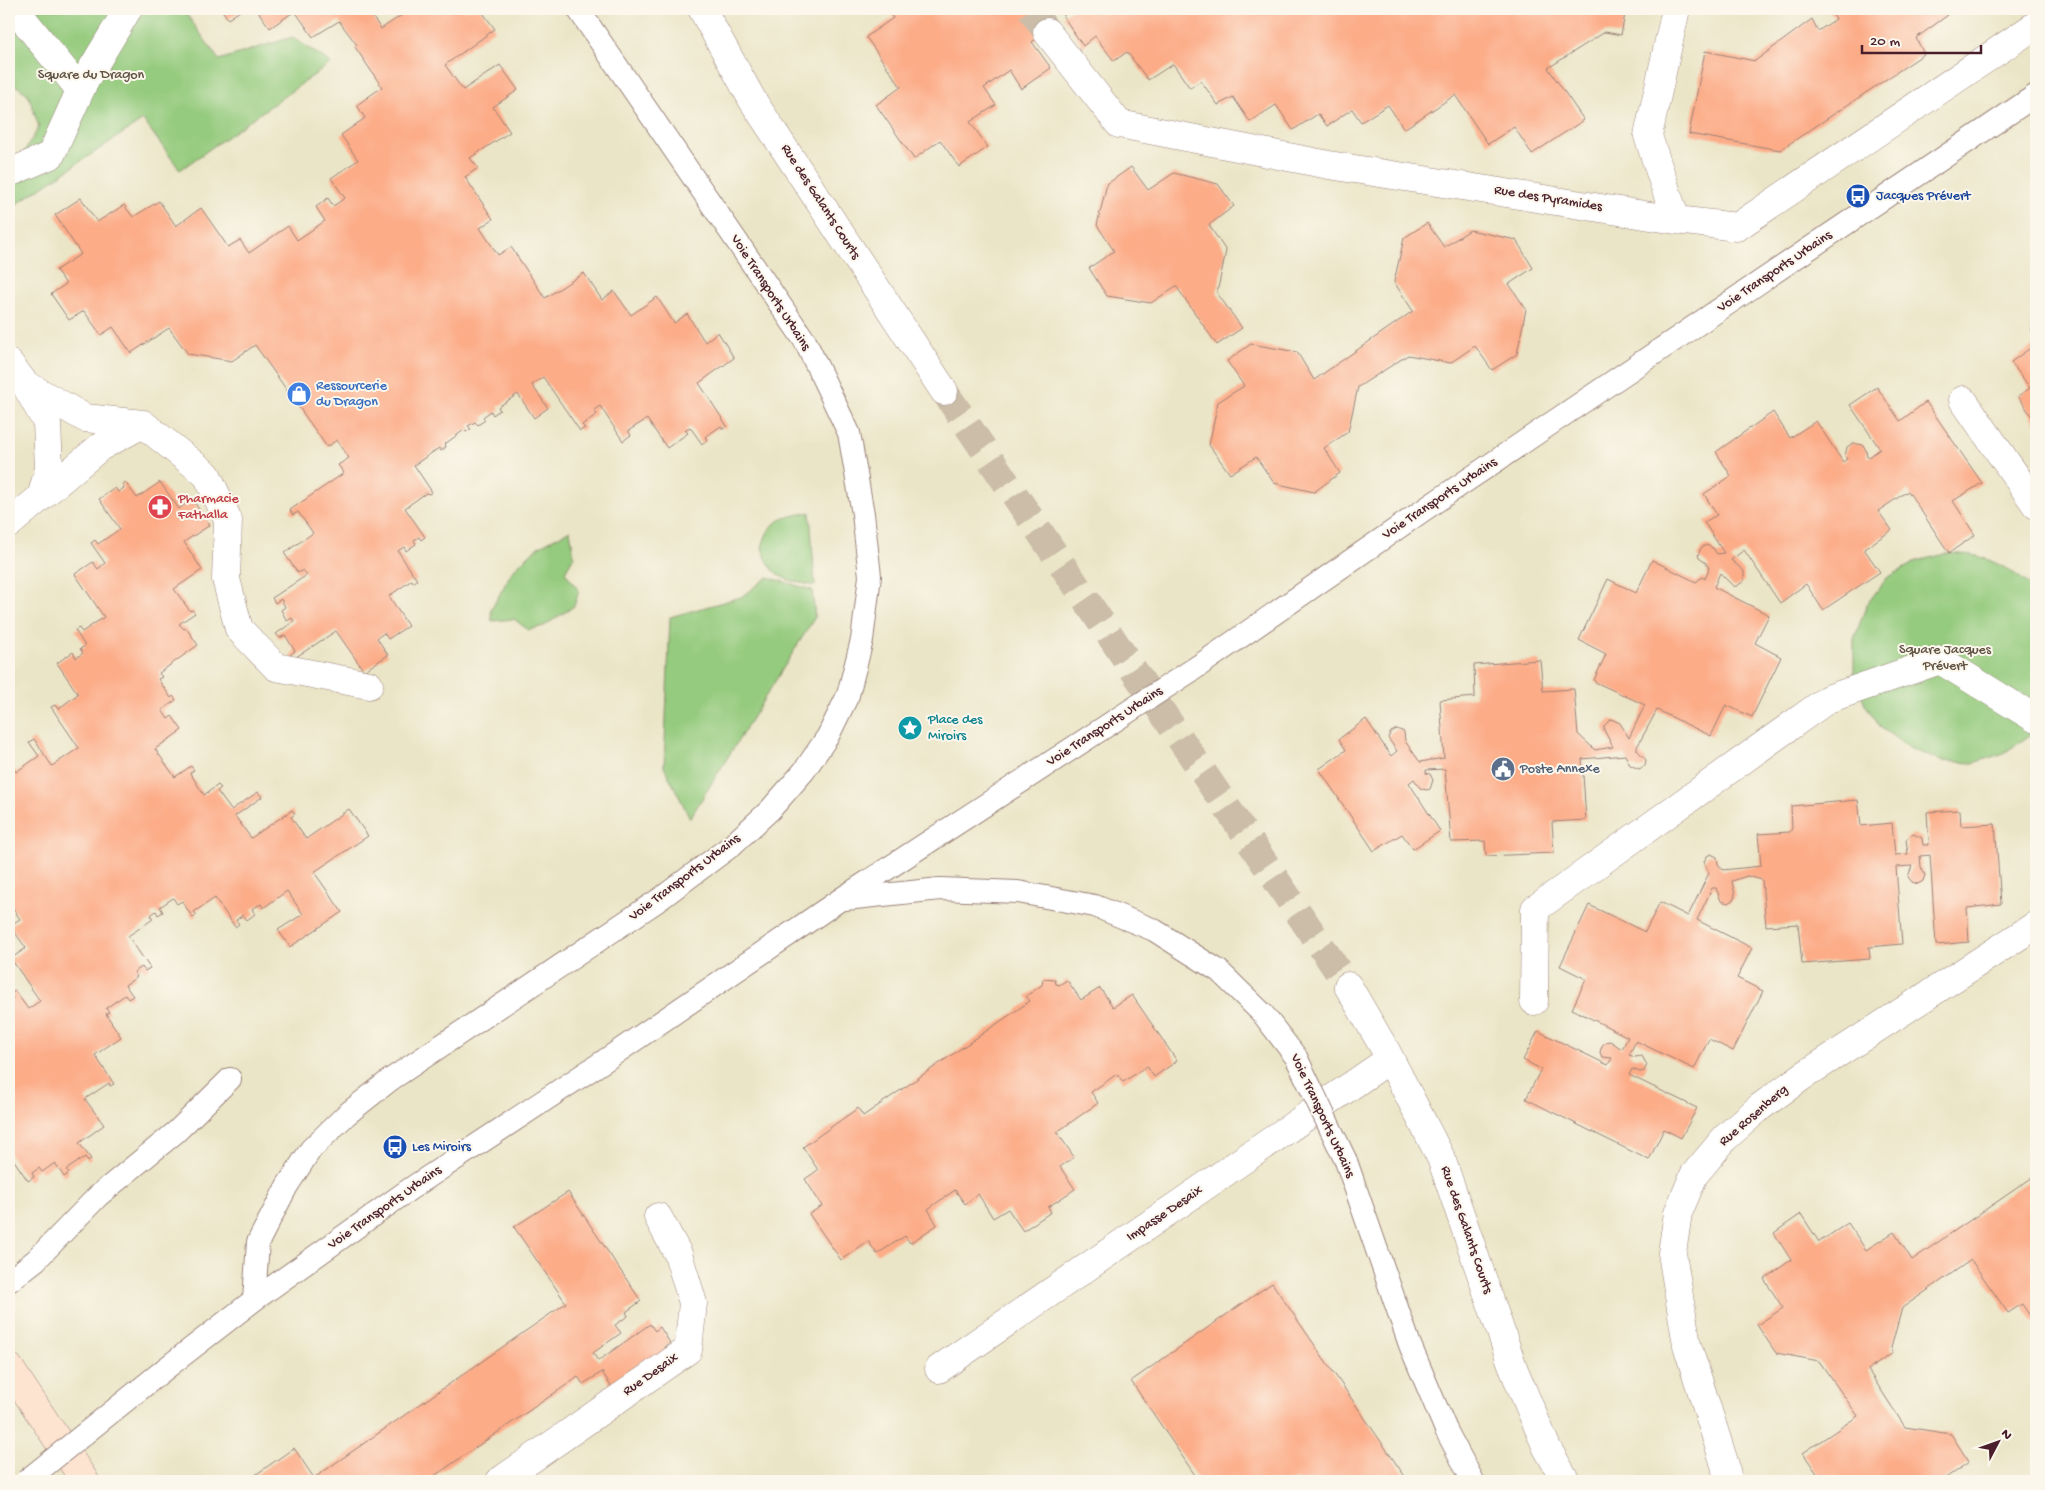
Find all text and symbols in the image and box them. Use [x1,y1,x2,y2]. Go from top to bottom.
scale bar [1862,22,1981,54]
text: 20 m [1870,33,1900,51]
park label: Square du Dragon [38,67,145,84]
street label: Rue des Galants Courts [776,141,864,263]
street label: Rue des Pyramides [1493,182,1604,216]
bus stop icon: Jacques Prévert [1845,183,1871,209]
place label: Jacques Prévert [1876,188,1972,205]
street label: Voie Transports Urbains [1714,227,1836,317]
street label: Voie Transports Urbains [726,231,814,355]
place label: Ressourcerie du Dragon [316,378,388,411]
shop icon: Ressourcerie du Dragon [286,381,312,407]
street label: Voie Transports Urbains [1379,454,1501,544]
place label: Pharmacie Fathalla [177,491,239,524]
pharmacy icon: Pharmacie Fathalla [147,494,173,520]
park label: Square Jacques Prévert [1899,642,1992,675]
street label: Voie Transports Urbains [1043,683,1167,771]
place label: Place des Miroirs [927,712,983,745]
place icon: Place des Miroirs [897,715,923,741]
public building icon: Poste Annexe [1490,756,1516,782]
place label: Poste Annexe [1519,761,1601,778]
street label: Voie Transports Urbains [625,830,745,926]
street label: Voie Transports Urbains [1285,1050,1359,1181]
street label: Rue Rosenberg [1716,1081,1792,1151]
bus stop icon: Les Miroirs [382,1134,408,1160]
place label: Les Miroirs [412,1139,472,1156]
street label: Voie Transports Urbains [324,1162,446,1254]
street label: Rue des Galants Courts [1436,1164,1496,1297]
street label: Impasse Desaix [1124,1182,1207,1246]
street label: Rue Desaix [620,1349,683,1400]
north arrow [1972,1418,2022,1468]
text: N [1997,1426,2015,1444]

